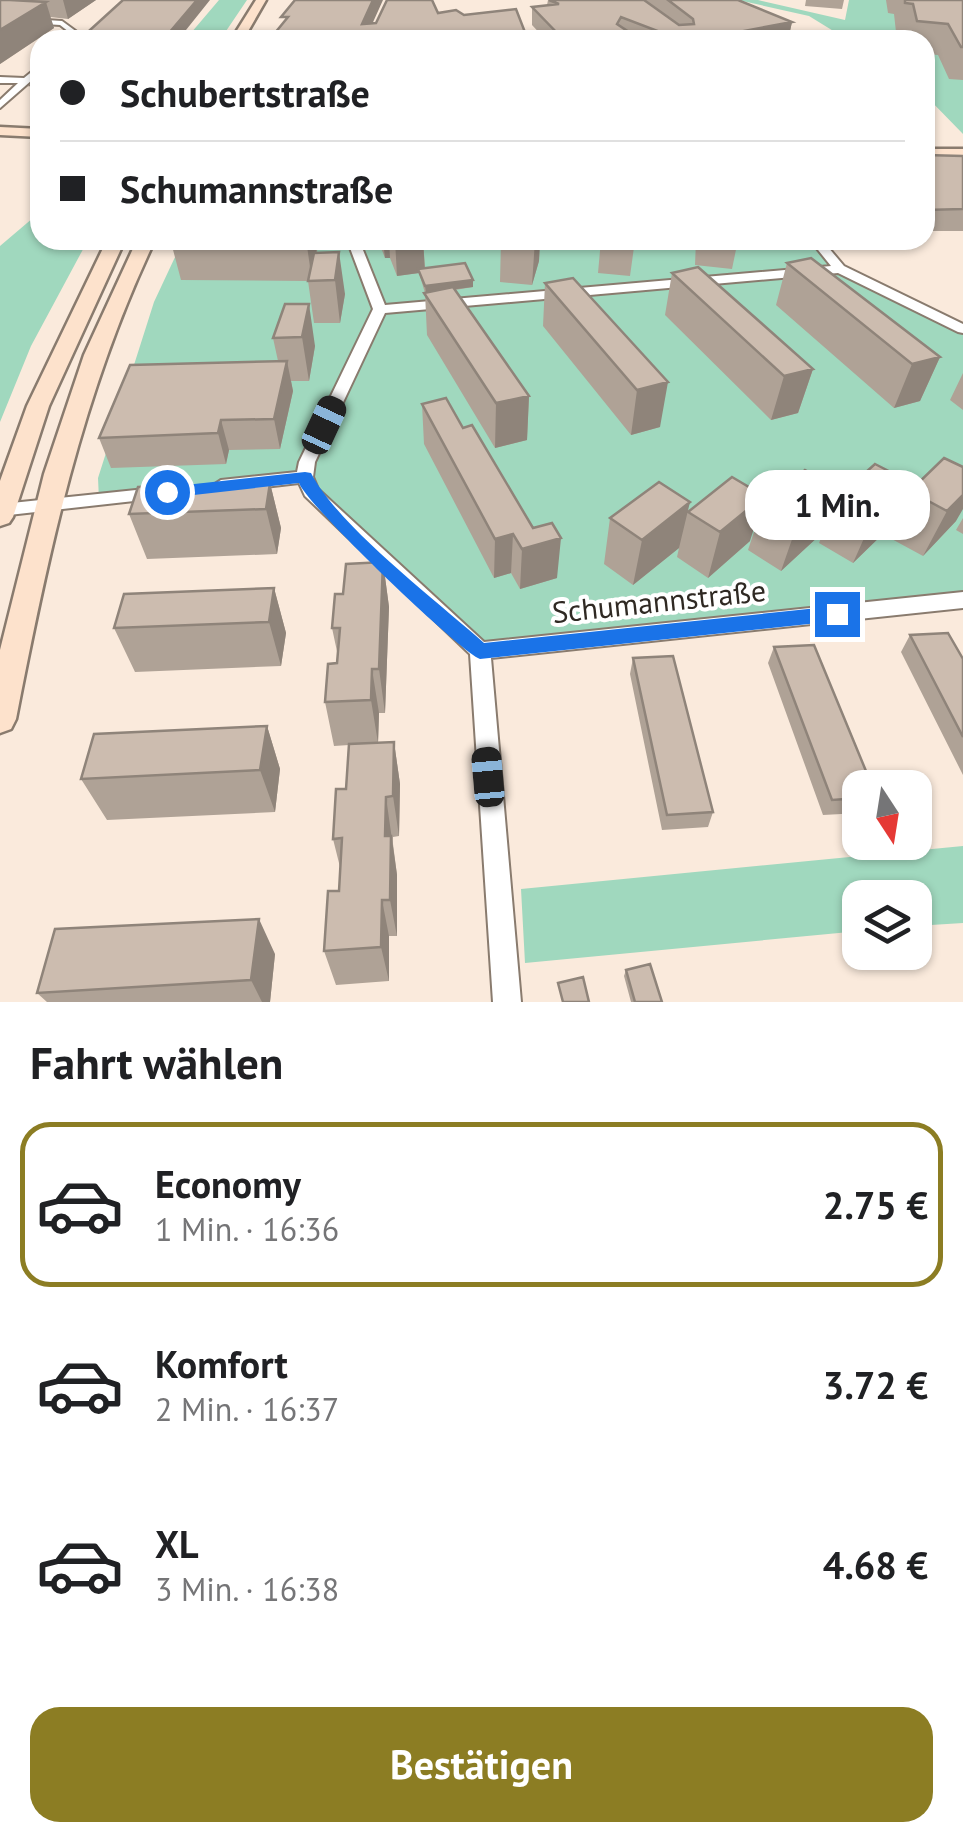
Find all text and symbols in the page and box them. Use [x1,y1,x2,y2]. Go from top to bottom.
text: Schubertstraße [120,68,370,117]
text: Schumannstraße [120,164,393,213]
car [298,391,350,459]
callout: 1 Min. [744,469,930,539]
route start [145,470,190,515]
text: 1 Min. [795,484,880,526]
street label: Schumannstraße [550,570,768,631]
route end [815,592,860,637]
car [470,746,506,808]
north arrow [842,770,932,860]
map controls [842,770,932,970]
button: layers [842,880,932,970]
text: Fahrt wählen [30,1033,283,1091]
text: Economy [155,1159,301,1208]
icon: car [35,1160,125,1250]
text: 2.75 € [823,1180,928,1229]
text: 1 Min. · 16:36 [155,1208,339,1250]
text: Komfort [155,1339,288,1388]
icon: car [35,1340,125,1430]
text: 3.72 € [823,1360,928,1409]
text: 2 Min. · 16:37 [155,1388,339,1430]
text: XL [155,1519,199,1568]
icon: car [35,1520,125,1610]
text: 4.68 € [823,1540,928,1589]
text: 3 Min. · 16:38 [155,1568,339,1610]
button: Bestätigen [30,1707,933,1822]

